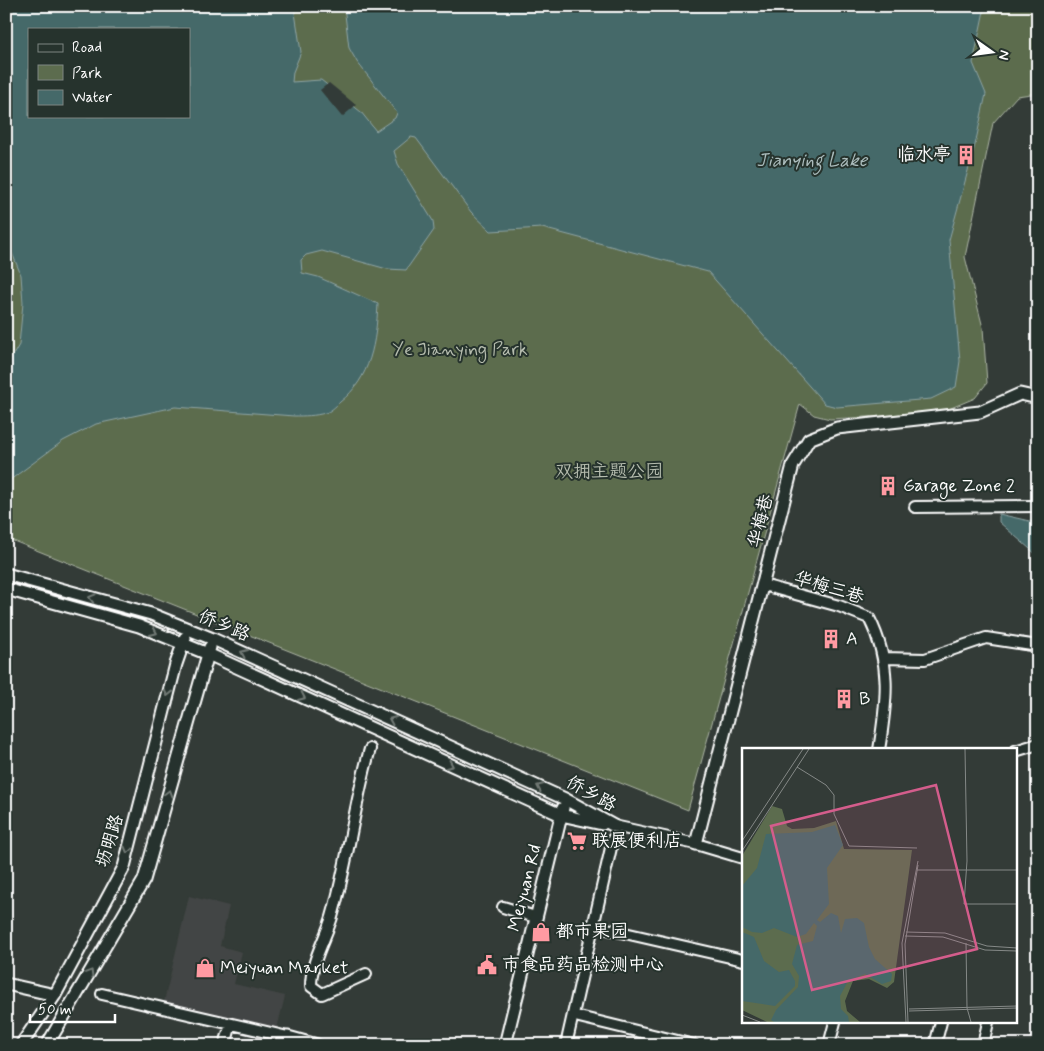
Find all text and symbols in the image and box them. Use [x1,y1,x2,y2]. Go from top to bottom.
legend [28,28,190,118]
north arrow [966,28,1016,78]
text: Road [72,38,102,58]
text: N [994,48,1014,62]
text: Park [72,64,102,84]
text: Water [72,88,112,108]
place label: 临水亭 [897,143,951,167]
building icon: 临水亭 [955,144,977,166]
water label: Jianying Lake [757,148,869,175]
park label: Ye Jianying Park [392,338,528,363]
park label: 双拥主题公园 [555,460,663,484]
place label: Garage Zone 2 [903,474,1015,499]
building icon: Garage Zone 2 [877,475,899,497]
street label: 华梅巷 [743,492,779,550]
street label: 华梅三巷 [791,566,867,610]
one-way arrow [88,593,96,603]
street label: 侨乡路 [194,604,254,648]
one-way arrow [149,625,158,636]
place label: A [846,627,858,651]
building icon: A [820,628,842,650]
one-way arrow [240,649,249,659]
place label: B [859,687,870,711]
one-way arrow [164,688,174,696]
building icon: B [833,688,855,710]
one-way arrow [297,691,306,702]
one-way arrow [388,716,397,727]
inset map [742,748,1016,1024]
one-way arrow [445,759,454,769]
street label: 侨乡路 [562,770,620,818]
one-way arrow [536,783,545,794]
one-way arrow [163,789,174,798]
street label: 坜明路 [91,812,129,870]
place label: 联展便利店 [592,829,682,853]
supermarket icon: 联展便利店 [566,830,588,852]
street label: Meiyuan Rd [503,842,547,934]
one-way arrow [123,845,134,854]
place label: 都市果园 [555,920,628,944]
shop icon: 都市果园 [530,921,552,943]
place label: 市食品药品检测中心 [502,953,664,977]
public building icon: 市食品药品检测中心 [476,954,498,976]
place label: Meiyuan Market [220,956,348,980]
shop icon: Meiyuan Market [194,957,216,979]
one-way arrow [83,969,93,978]
scale bar [30,991,115,1023]
text: 50 m [38,1000,72,1020]

